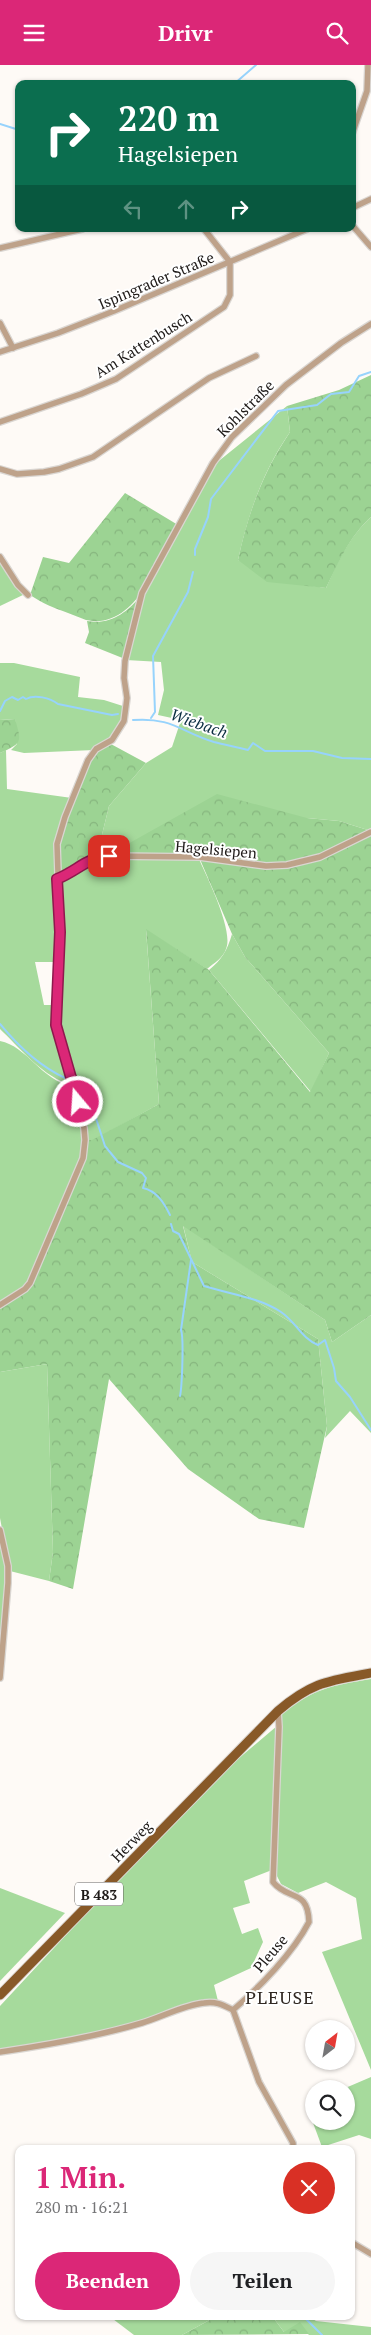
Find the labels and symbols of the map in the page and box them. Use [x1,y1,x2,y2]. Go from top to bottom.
street label: Ispingrader Straße [95,247,217,313]
street label: Am Kattenbusch [91,306,195,382]
street label: Kohlstraße [212,375,278,441]
water label: Wiebach [168,703,230,743]
pin [88,835,130,877]
street label: Hagelsiepen [174,835,258,863]
position arrow [51,1075,103,1127]
street label: Herweg [106,1815,157,1866]
road number: B 483 [75,1883,123,1905]
street label: Pleuse [248,1930,292,1976]
district label: PLEUSE [245,1985,315,2009]
north arrow [305,2020,355,2070]

